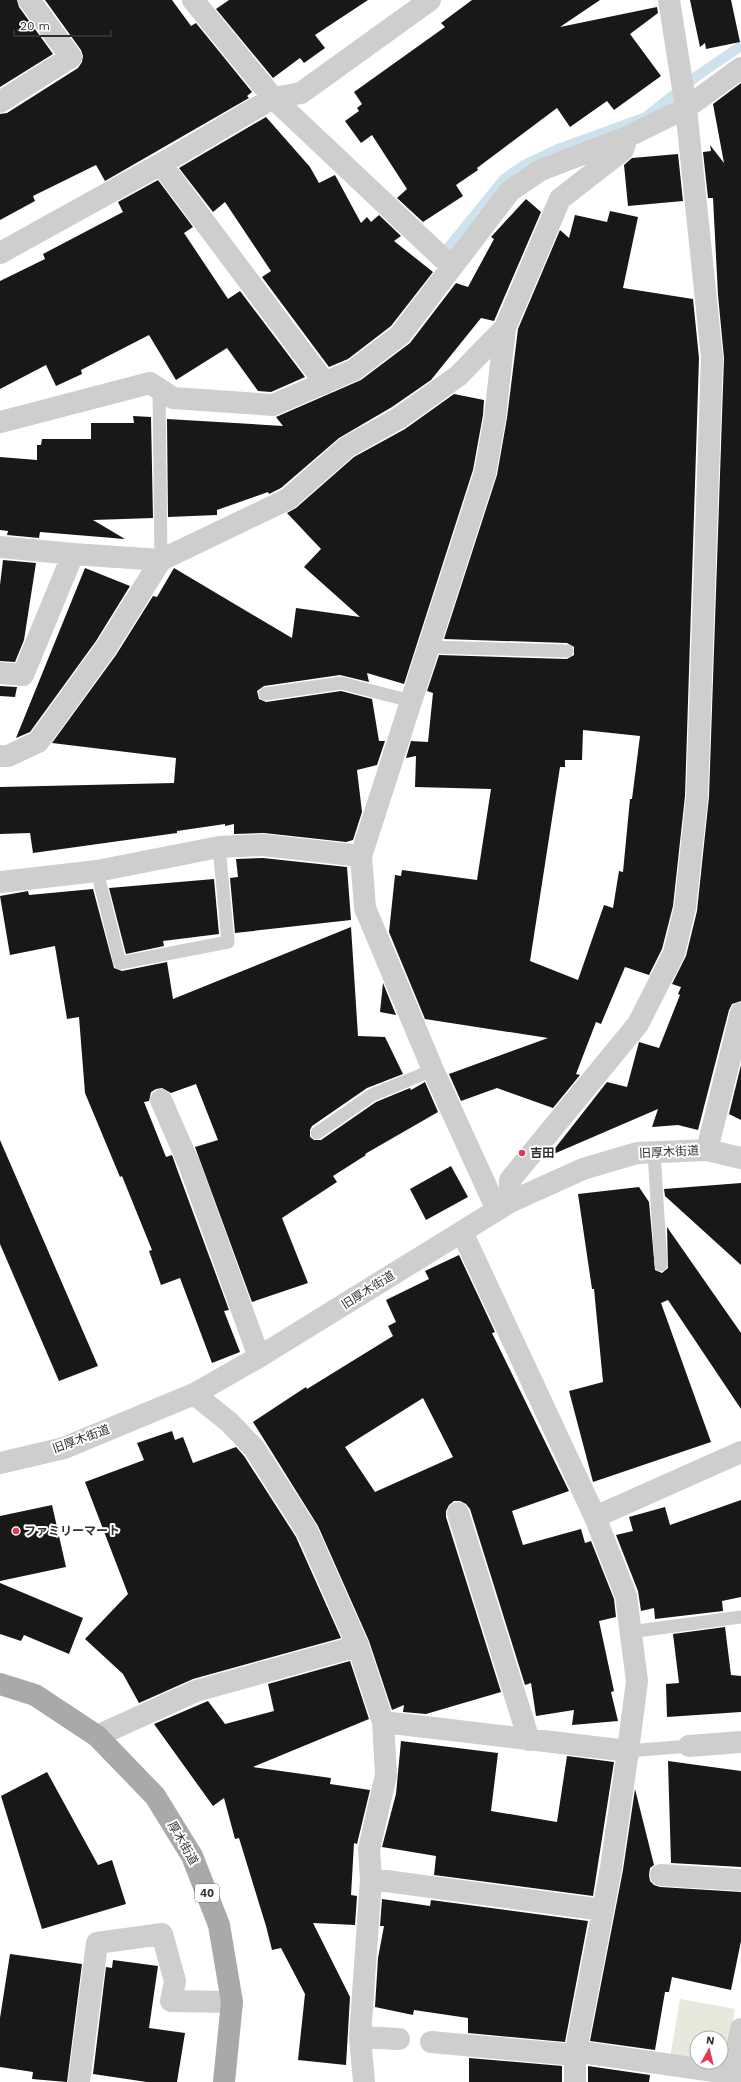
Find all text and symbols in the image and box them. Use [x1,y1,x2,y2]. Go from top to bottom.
scale bar [14,12,111,38]
text: 20 m [20,19,50,33]
street label: 旧厚木街道 [639,1143,699,1161]
place label: 吉田 [530,1146,554,1160]
marker: 吉田 [517,1148,527,1158]
street label: 旧厚木街道 [339,1268,397,1312]
street label: 旧厚木街道 [50,1422,112,1456]
place label: ファミリーマート [24,1524,120,1538]
marker: ファミリーマート [11,1526,21,1536]
street label: 厚木街道 [165,1819,201,1867]
road number: 40 [195,1884,219,1902]
north arrow [689,2030,729,2070]
text: N [705,2034,715,2048]

